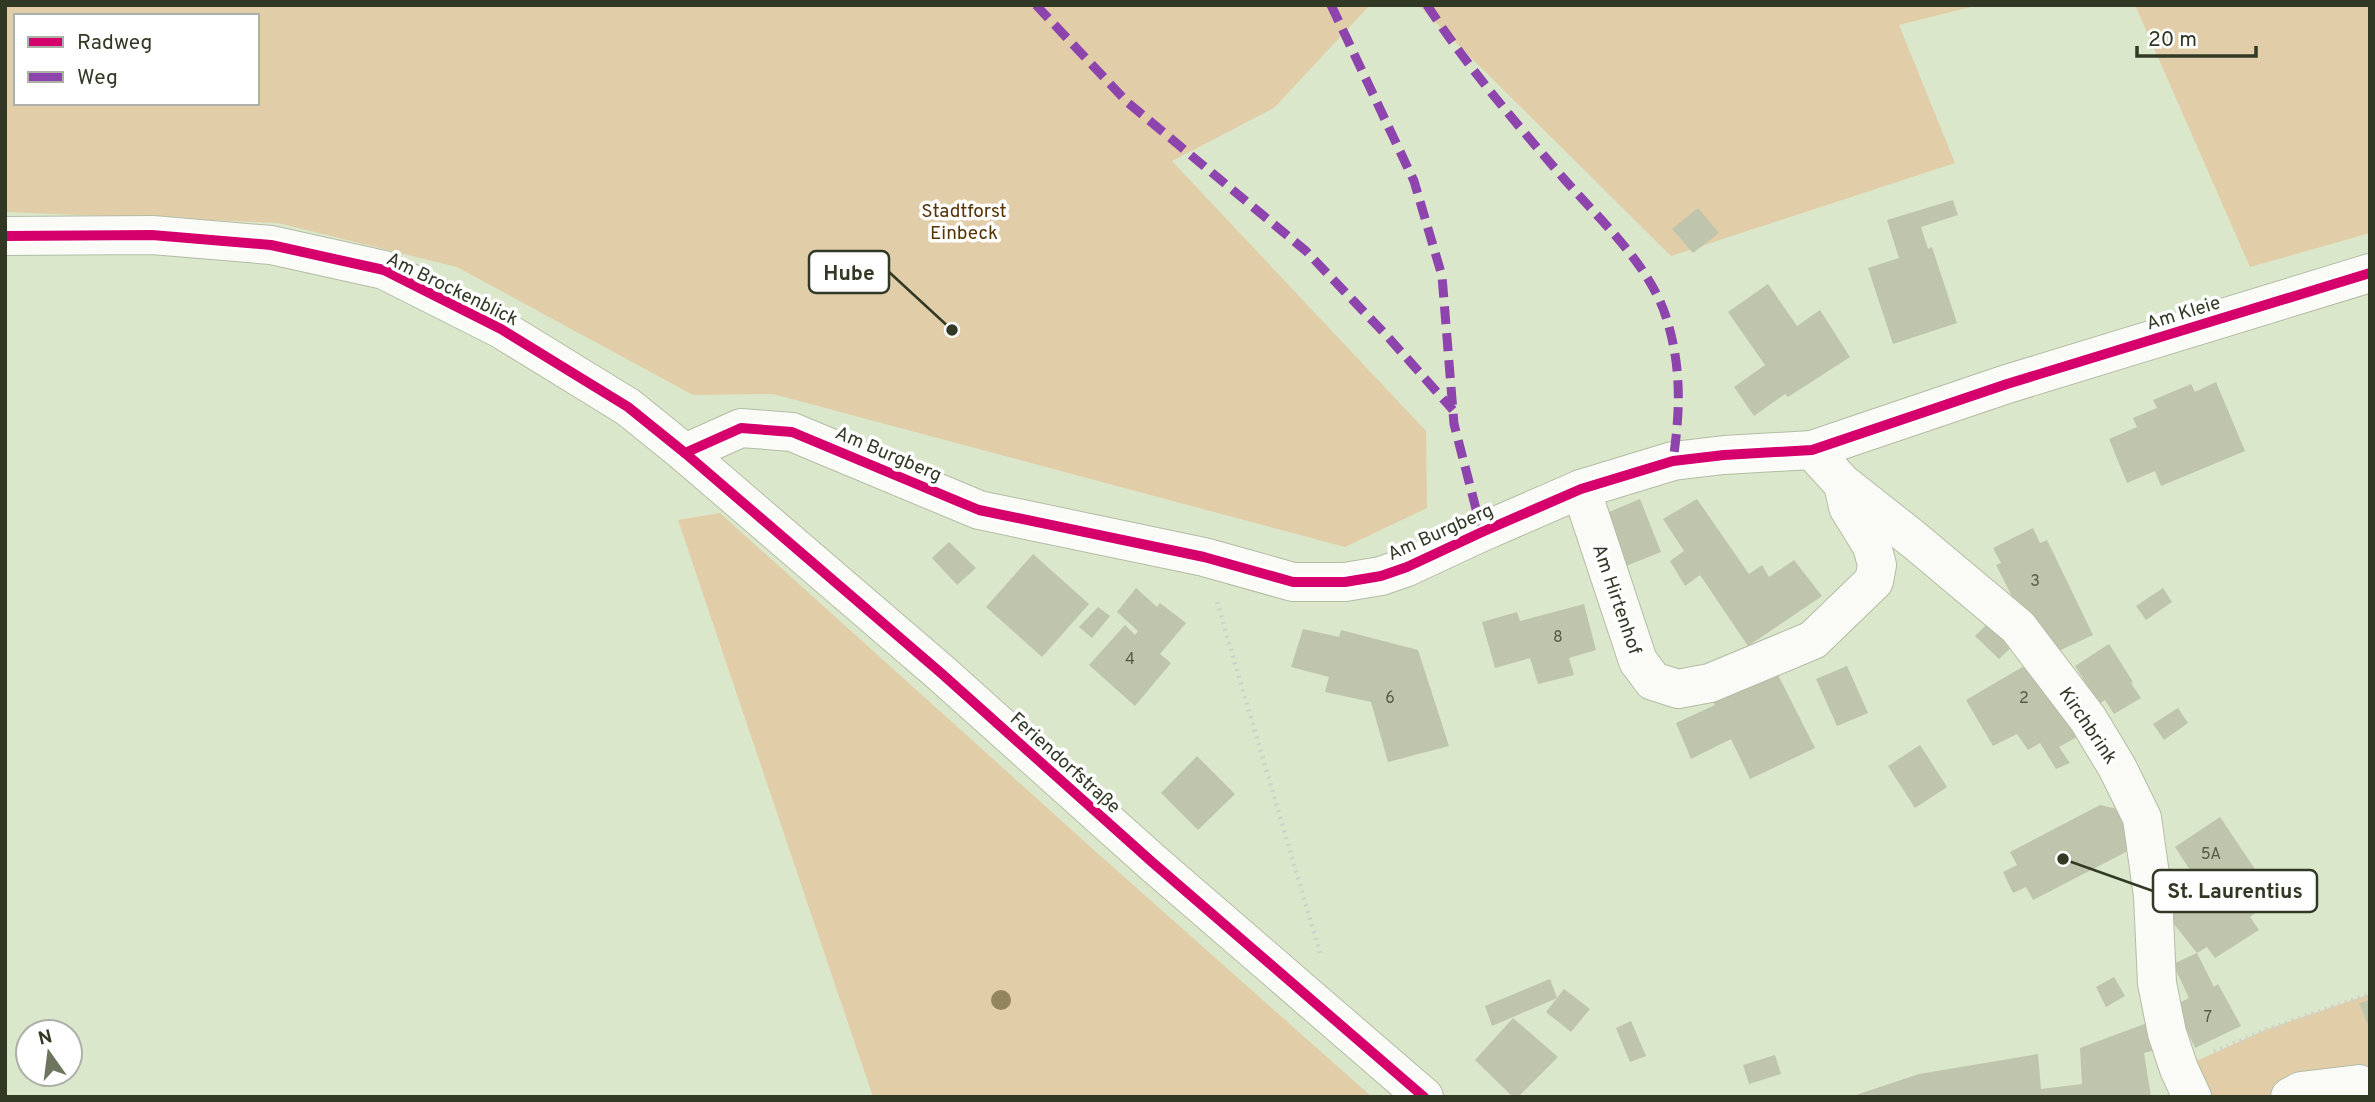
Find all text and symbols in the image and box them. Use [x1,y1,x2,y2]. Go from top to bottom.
legend [14,14,259,105]
scale bar [2137,14,2256,58]
text: 20 m [2148,27,2197,54]
text: Radweg [77,30,152,57]
text: Weg [77,65,118,92]
park label: Stadtforst Einbeck [921,200,1007,246]
street label: Am Brockenblick [382,247,522,332]
callout: Hube [809,251,889,293]
text: Hube [823,261,875,288]
street label: Am Kleie [2144,291,2224,337]
street label: Am Burgberg [831,422,945,488]
street label: Am Burgberg [1384,499,1497,567]
street label: Am Hirtenhof [1586,541,1646,659]
house number: 3 [2030,572,2040,592]
house number: 8 [1553,628,1563,648]
house number: 4 [1125,650,1135,670]
street label: Kirchbrink [2053,683,2122,769]
house number: 6 [1385,689,1395,709]
house number: 2 [2019,689,2029,709]
street label: Feriendorfstraße [1004,708,1125,819]
house number: 5A [2201,845,2221,865]
callout: St. Laurentius [2153,870,2317,912]
text: St. Laurentius [2167,879,2303,906]
house number: 7 [2204,1008,2212,1028]
north arrow [14,1018,84,1088]
text: N [36,1025,55,1052]

